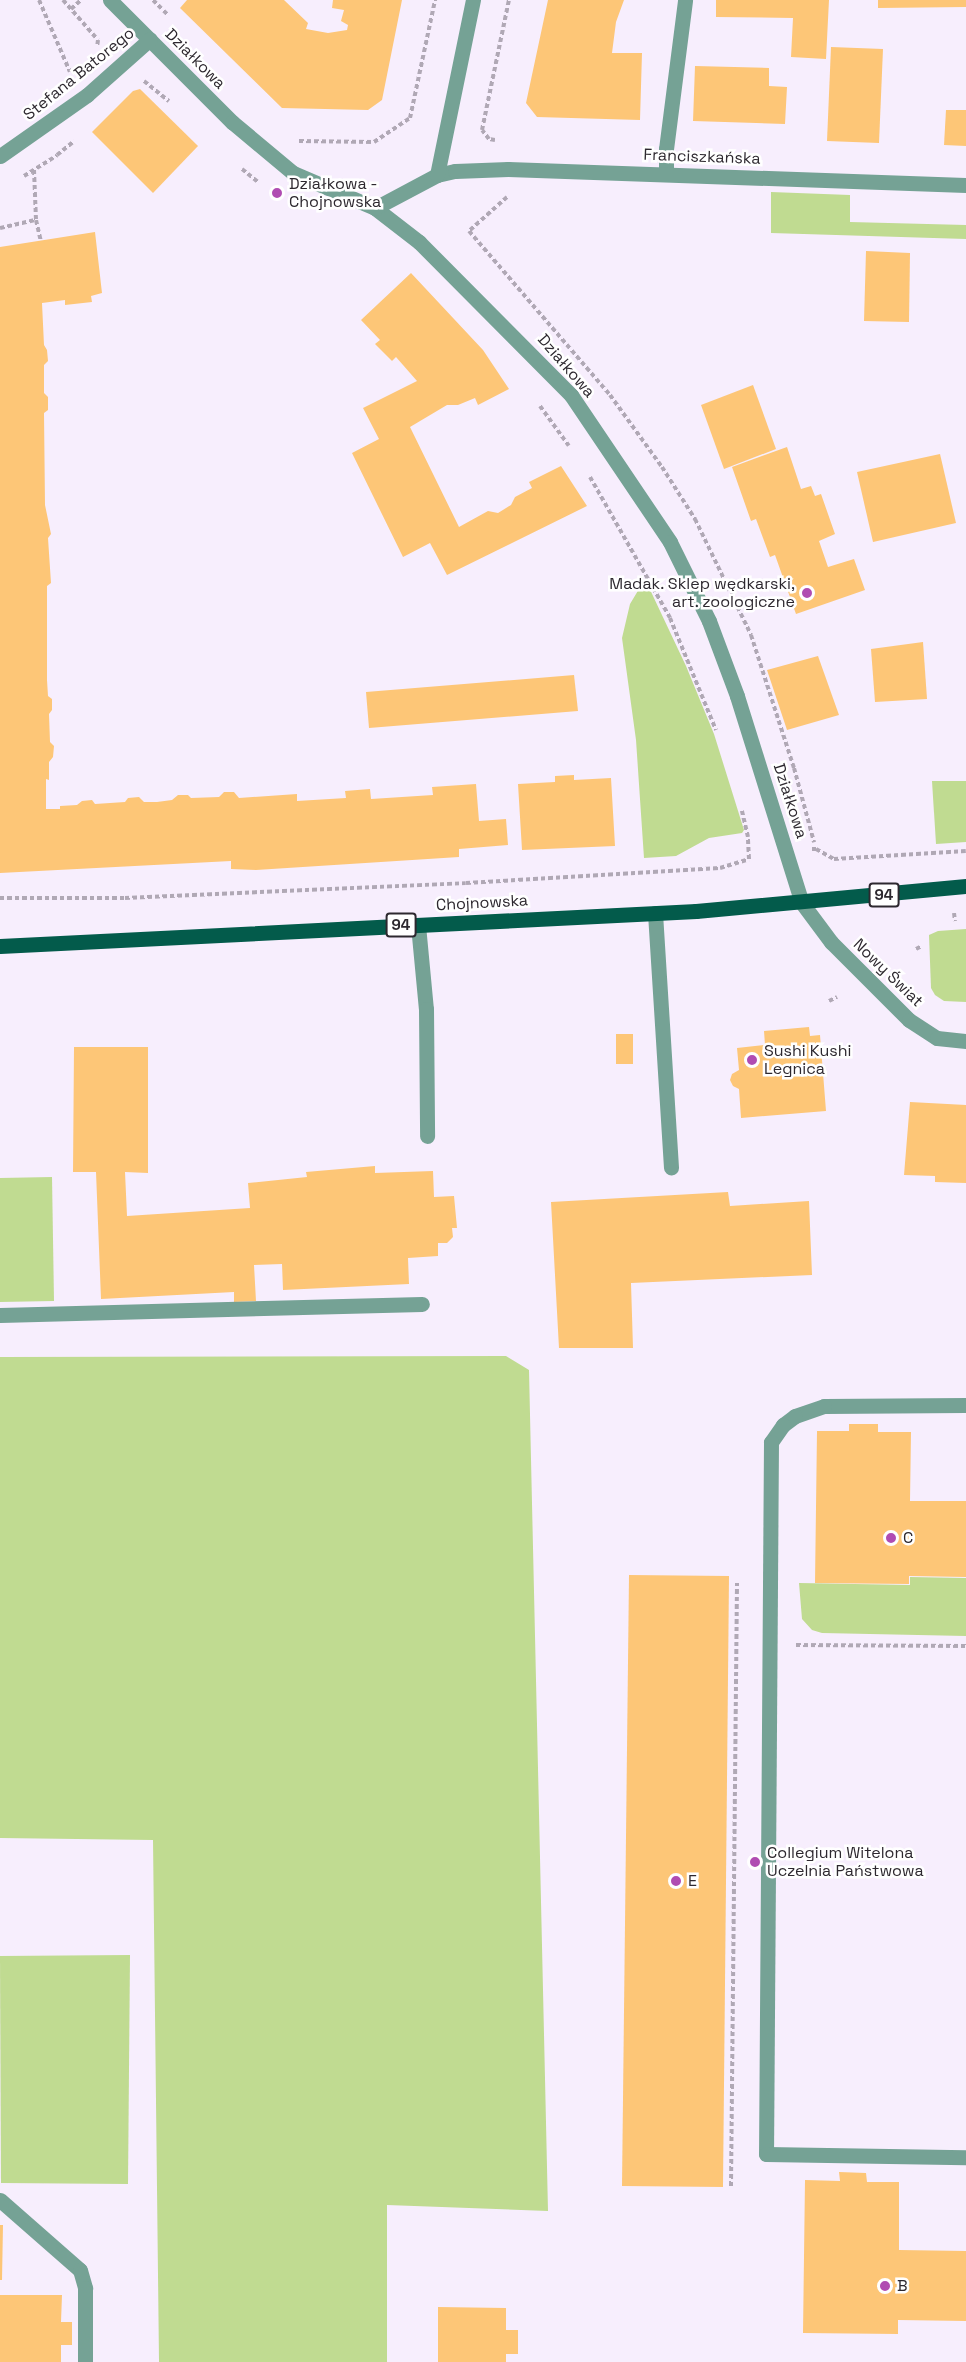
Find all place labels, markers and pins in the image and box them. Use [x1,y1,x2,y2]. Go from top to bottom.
place label: Działkowa - Chojnowska [289,174,381,212]
marker: Działkowa - Chojnowska [270,186,284,200]
place label: Madak. Sklep wędkarski, art. zoologiczne [609,574,795,612]
marker: Madak. Sklep wędkarski, art. zoologiczne [800,586,814,600]
place label: Sushi Kushi Legnica [764,1041,851,1079]
marker: Sushi Kushi Legnica [745,1053,759,1067]
place label: C [903,1528,913,1548]
marker: C [884,1531,898,1545]
place label: Collegium Witelona Uczelnia Państwowa [767,1843,924,1881]
marker: Collegium Witelona Uczelnia Państwowa [748,1855,762,1869]
place label: E [688,1871,697,1891]
marker: E [669,1874,683,1888]
place label: B [897,2276,908,2296]
marker: B [878,2279,892,2293]

